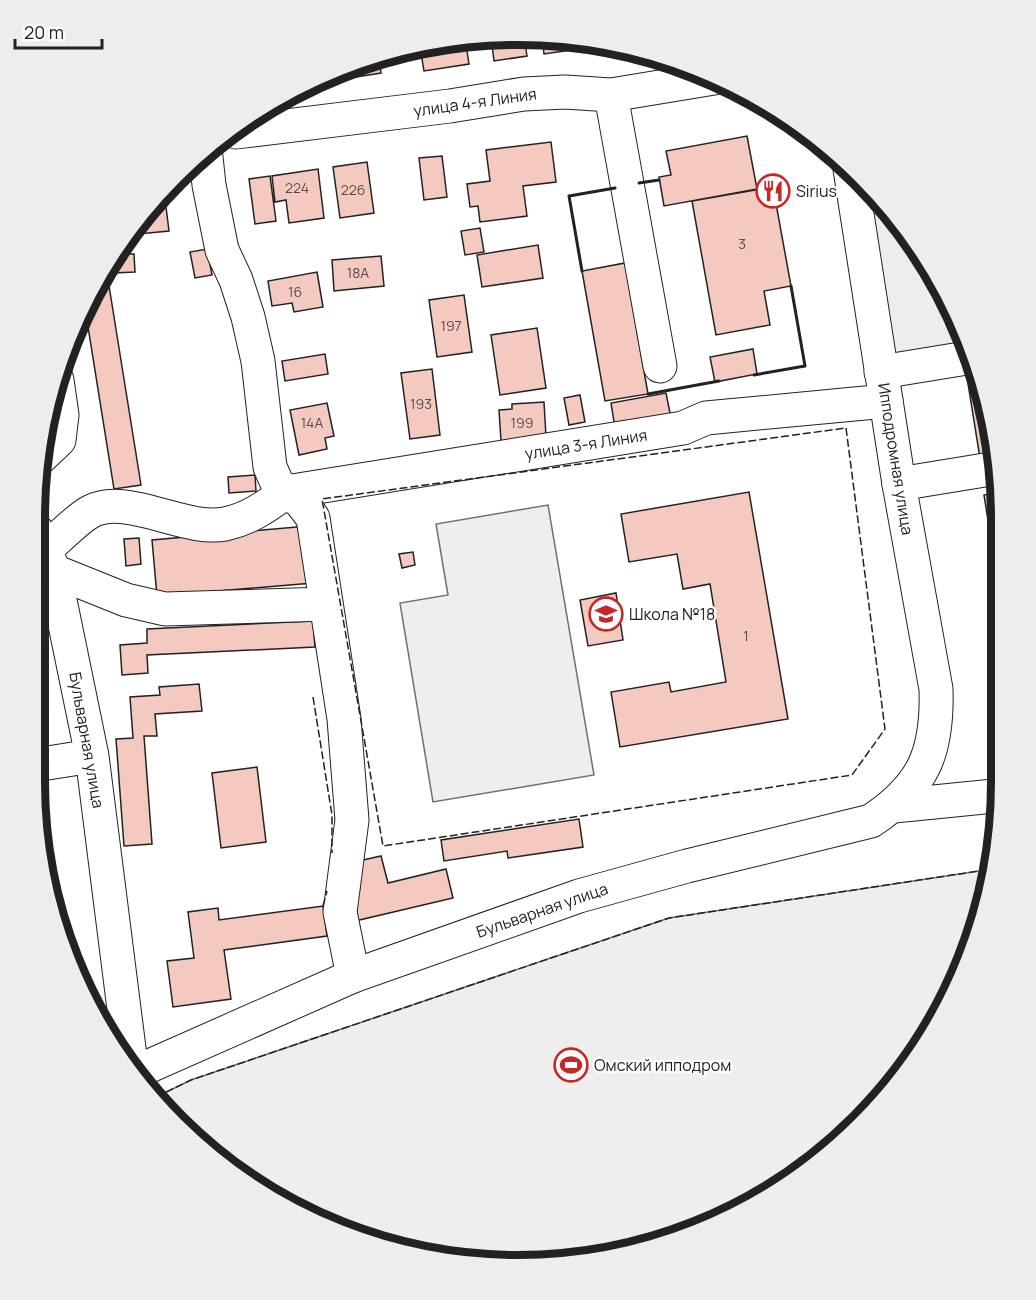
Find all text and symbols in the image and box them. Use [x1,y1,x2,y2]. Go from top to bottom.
scale bar [15,12,102,50]
text: 20 m [24,20,64,44]
street label: улица 4-я Линия [412,82,538,122]
restaurant icon: Sirius [755,173,791,209]
house number: 224 [285,178,309,197]
house number: 226 [341,180,365,199]
place label: Sirius [796,180,837,202]
house number: 3 [738,234,746,253]
house number: 18А [347,263,369,282]
house number: 16 [288,282,302,301]
house number: 197 [441,316,462,335]
street label: Ипподромная улица [873,381,919,537]
house number: 193 [410,394,432,413]
house number: 14А [301,413,323,432]
house number: 199 [511,413,533,432]
street label: улица 3-я Линия [523,423,649,465]
school or university icon: Школа №18 [588,596,624,632]
place label: Школа №18 [629,603,715,625]
house number: 1 [743,626,749,645]
street label: Бульварная улица [64,670,110,810]
street label: Бульварная улица [473,877,611,943]
sports icon: Омский ипподром [553,1047,589,1083]
place label: Омский ипподром [594,1054,731,1076]

